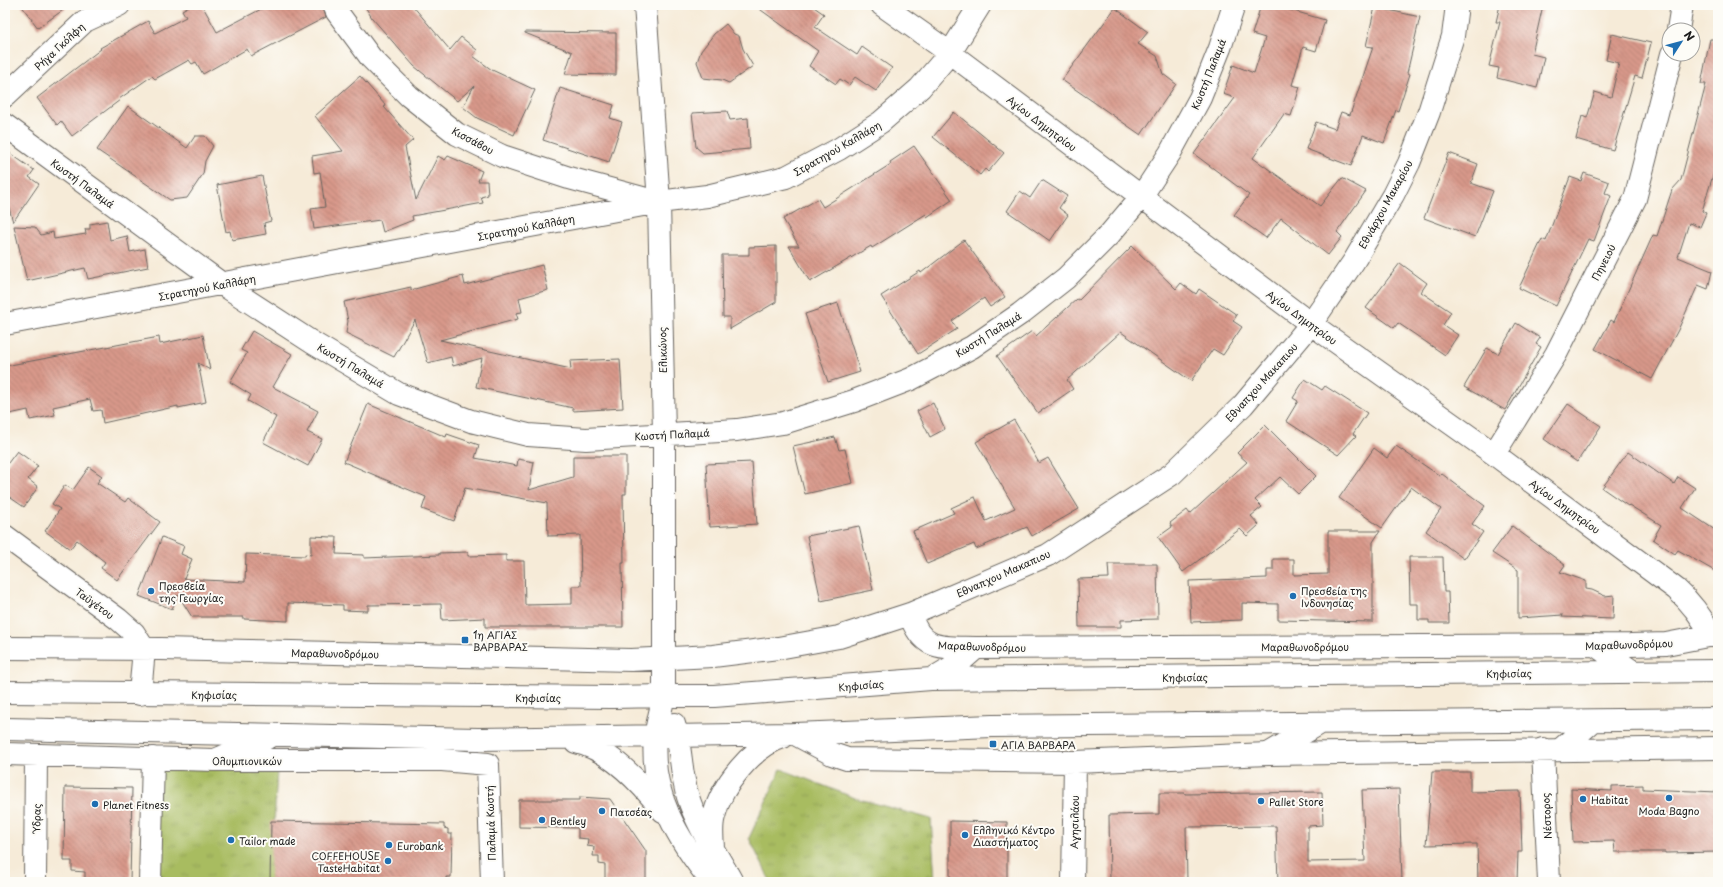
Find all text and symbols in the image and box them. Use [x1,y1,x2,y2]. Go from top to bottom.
street label: Ρήγα Γκόλφη [31,19,87,73]
north arrow [1661,22,1701,62]
text: N [1680,27,1699,45]
street label: Κωστή Παλαμά [1187,36,1229,112]
street label: Αγίου Δημητρίου [1004,92,1080,154]
street label: Στρατηγού Καλλάρη [791,117,884,180]
street label: Κισσάβου [449,123,497,157]
street label: Κωστή Παλαμά [48,155,118,212]
street label: Εθνάρχου Μακαρίου [1354,157,1416,251]
street label: Στρατηγού Καλλάρη [476,210,576,245]
street label: Πηνειού [1587,241,1619,283]
street label: Στρατηγού Καλλάρη [157,270,257,305]
street label: Αγίου Δημητρίου [1264,286,1341,348]
street label: Κωστή Παλαμά [952,307,1024,360]
street label: Ελικώνος [654,327,670,373]
street label: Κωστή Παλαμά [315,339,388,391]
street label: Εθναπχου Μακαπιου [1221,339,1301,425]
street label: Κωστή Παλαμά [634,425,711,443]
street label: Αγίου Δημητρίου [1527,475,1604,537]
street label: Εθναπχου Μακαπιου [953,545,1053,601]
place label: Πρεσβεία της Γεωργίας [159,578,224,605]
place label: Πρεσβεία της Ινδονησίας [1301,583,1367,610]
street label: Ταϋγέτου [73,584,118,622]
marker: Πρεσβεία της Γεωργίας [146,586,156,596]
marker: Πρεσβεία της Ινδονησίας [1288,591,1298,601]
place label: 1η ΑΓΙΑΣ ΒΑΡΒΑΡΑΣ [473,627,528,654]
marker: 1η ΑΓΙΑΣ ΒΑΡΒΑΡΑΣ [460,635,470,645]
street label: Μαραθωνοδρόμου [1585,635,1674,653]
street label: Μαραθωνοδρόμου [938,637,1027,655]
street label: Μαραθωνοδρόμου [1261,639,1349,654]
street label: Μαραθωνοδρόμου [291,645,379,661]
street label: Κηφισίας [1486,665,1532,681]
street label: Κηφισίας [1162,669,1208,685]
street label: Κηφισίας [838,676,884,694]
street label: Κηφισίας [191,687,237,702]
street label: Κηφισίας [515,690,561,705]
place label: ΑΓΙΑ ΒΑΡΒΑΡΑ [1001,737,1076,752]
marker: ΑΓΙΑ ΒΑΡΒΑΡΑ [988,739,998,749]
street label: Ολυμπιονικών [212,753,282,768]
street label: Παλαμά Κωστή [481,785,499,861]
street label: Νέστορος [1537,792,1556,839]
place label: Habitat [1591,792,1628,807]
marker: Moda Bagno [1664,793,1674,803]
place label: Pallet Store [1269,794,1324,809]
marker: Habitat [1578,794,1588,804]
street label: Αγησιλάου [1066,795,1082,849]
marker: Pallet Store [1256,796,1266,806]
place label: Planet Fitness [103,797,169,812]
marker: Planet Fitness [90,799,100,809]
street label: Ύδρας [28,803,45,835]
place label: Moda Bagno [1639,803,1700,818]
place label: Πατσέας [610,804,652,819]
marker: Πατσέας [597,806,607,816]
place label: Bentley [550,813,587,828]
marker: Bentley [537,815,547,825]
place label: Ελληνικό Κέντρο Διαστήματος [973,822,1055,849]
marker: Ελληνικό Κέντρο Διαστήματος [960,830,970,840]
place label: Tailor made [239,833,296,848]
marker: Tailor made [226,835,236,845]
place label: Eurobank [397,838,444,853]
marker: Eurobank [384,840,394,850]
place label: COFFEHOUSE TasteHabitat [311,848,380,875]
marker: COFFEHOUSE TasteHabitat [383,856,393,866]

